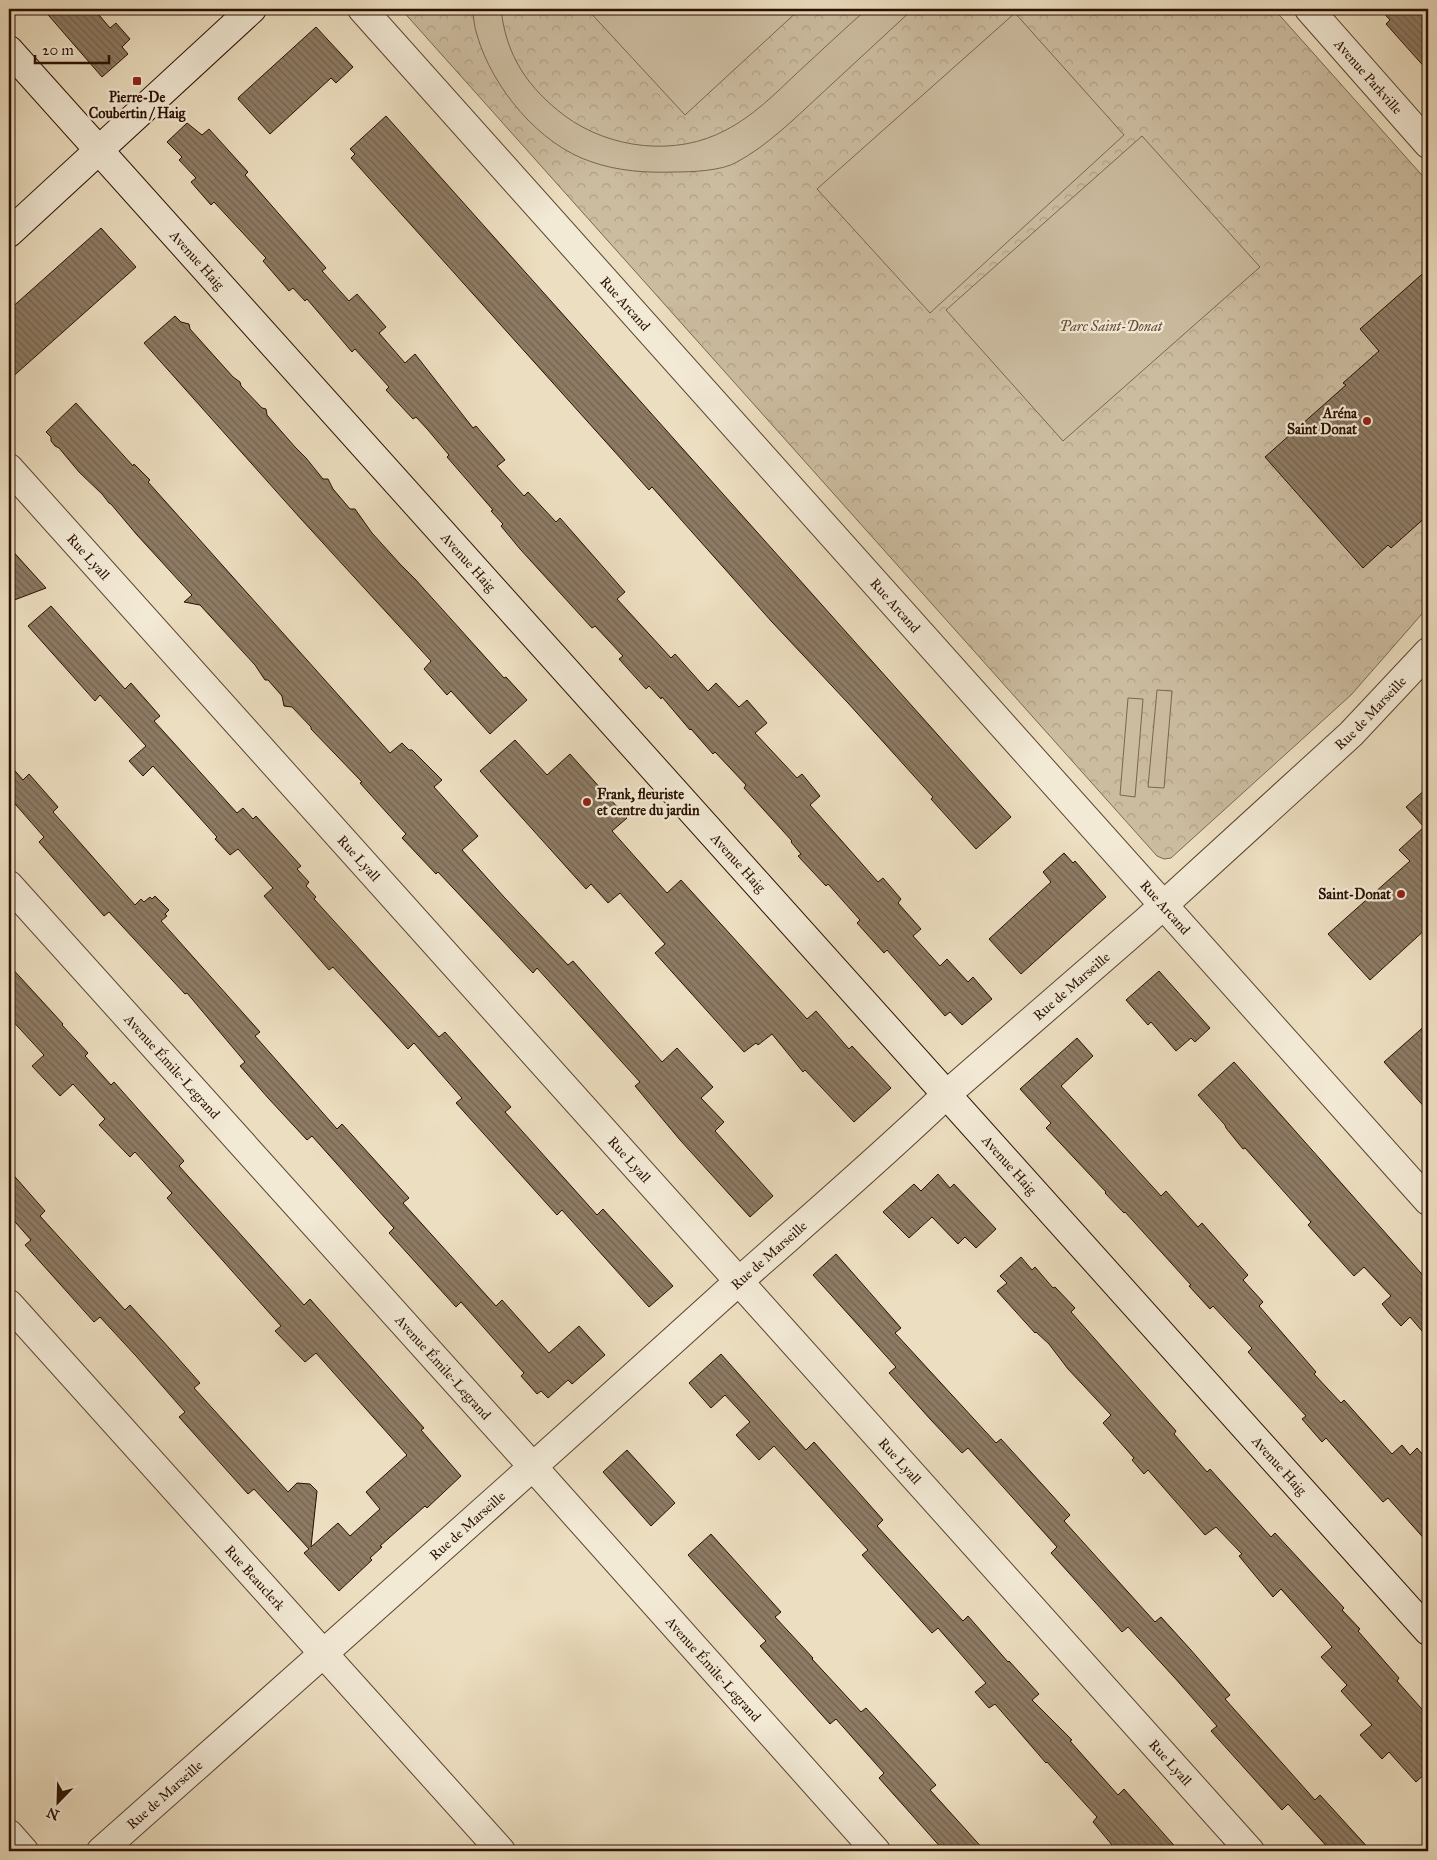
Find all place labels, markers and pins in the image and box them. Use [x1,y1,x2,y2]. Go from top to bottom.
marker: Pierre-De Coubertin / Haig [131,75,143,87]
place label: Pierre-De Coubertin / Haig [89,89,186,123]
place label: Aréna Saint Donat [1287,405,1358,438]
marker: Aréna Saint Donat [1361,415,1373,427]
place label: Frank, fleuriste et centre du jardin [597,786,700,820]
marker: Frank, fleuriste et centre du jardin [581,796,593,808]
place label: Saint-Donat [1318,886,1391,903]
marker: Saint-Donat [1395,888,1407,900]

